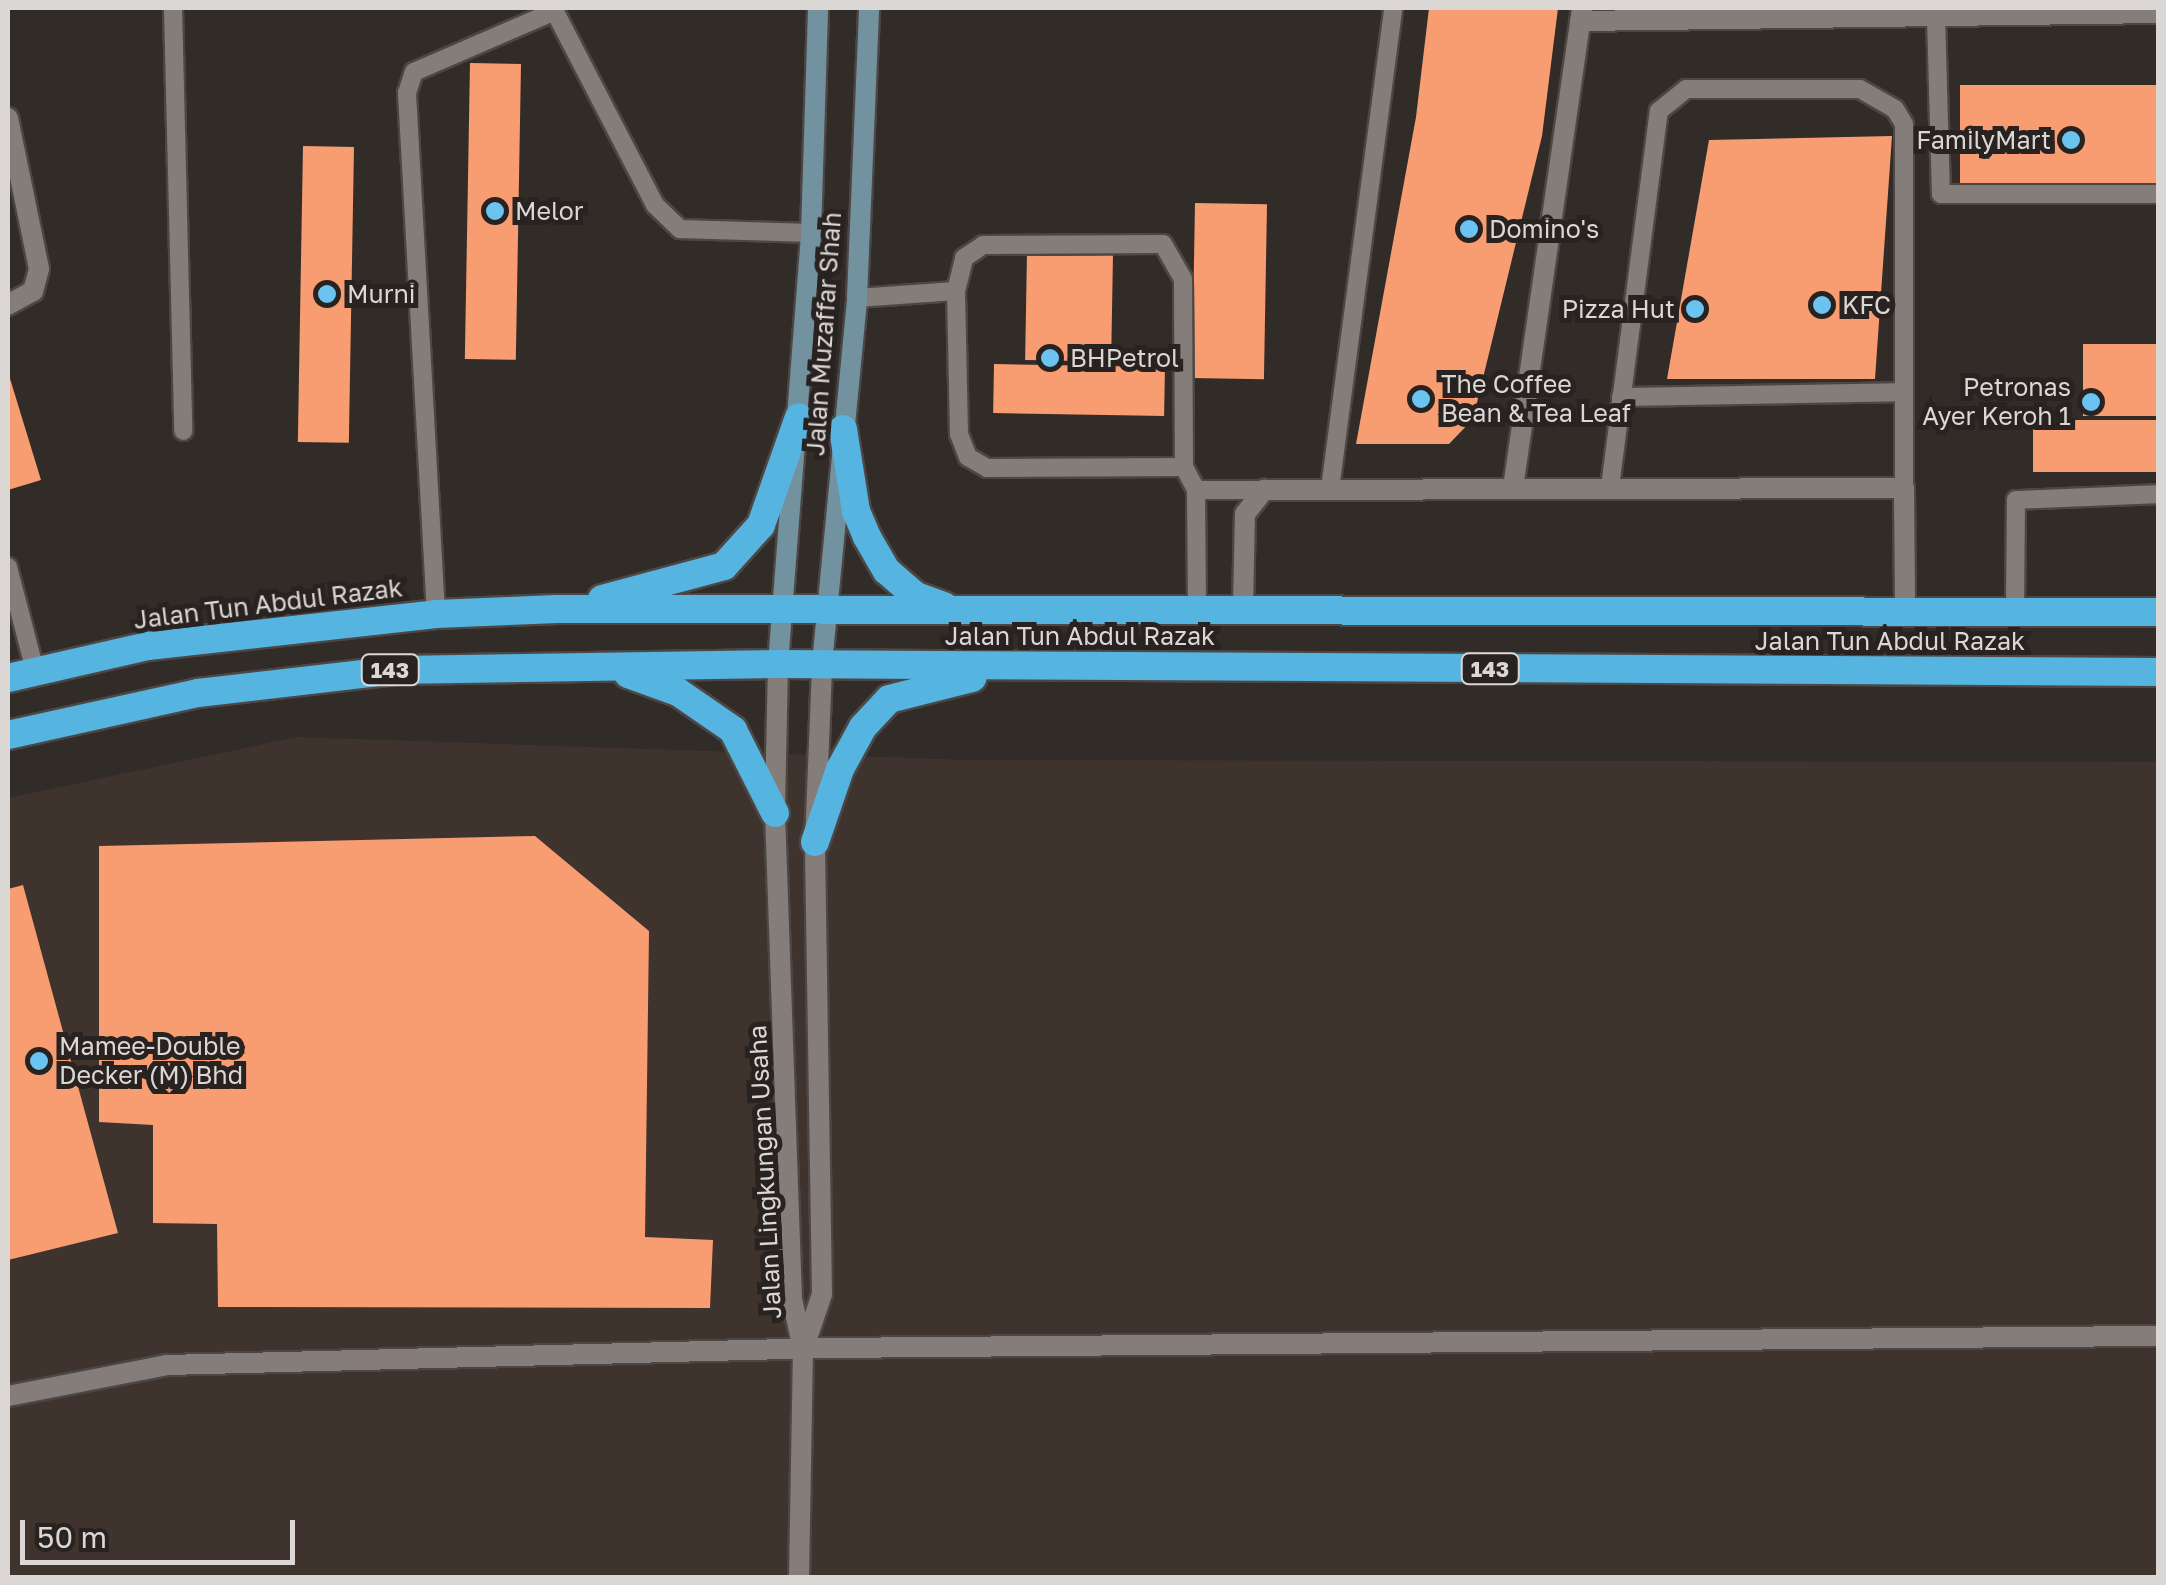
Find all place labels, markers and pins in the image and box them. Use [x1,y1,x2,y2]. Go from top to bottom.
place label: FamilyMart [1916,125,2051,155]
marker: FamilyMart [2060,129,2082,151]
place label: Melor [515,196,583,226]
marker: Melor [484,200,506,222]
place label: Domino's [1489,214,1599,244]
marker: Domino's [1458,218,1480,240]
place label: Murni [347,279,415,309]
marker: Murni [316,283,338,305]
place label: KFC [1842,290,1891,320]
place label: Pizza Hut [1562,294,1675,324]
marker: KFC [1811,294,1833,316]
marker: Pizza Hut [1684,298,1706,320]
place label: BHPetrol [1070,343,1179,373]
marker: BHPetrol [1039,347,1061,369]
place label: The Coffee Bean & Tea Leaf [1441,370,1631,429]
place label: Petronas Ayer Keroh 1 [1922,373,2071,432]
marker: The Coffee Bean & Tea Leaf [1410,388,1432,410]
marker: Petronas Ayer Keroh 1 [2080,391,2102,413]
place label: Mamee-Double Decker (M) Bhd [59,1032,243,1091]
marker: Mamee-Double Decker (M) Bhd [28,1050,50,1072]

